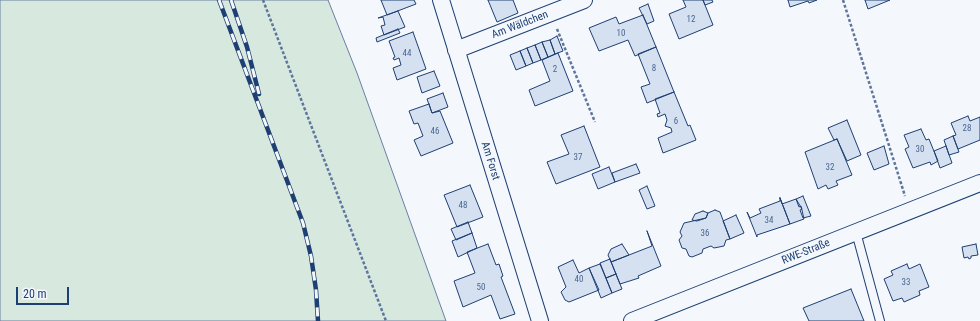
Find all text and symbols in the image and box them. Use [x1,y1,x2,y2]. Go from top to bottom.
street label: Am Wäldchen [490,8,550,42]
house number: 12 [687,15,695,25]
house number: 10 [617,29,625,39]
house number: 44 [403,49,411,59]
house number: 8 [652,64,656,74]
house number: 2 [553,65,557,75]
house number: 6 [674,117,678,127]
house number: 28 [963,124,971,134]
house number: 46 [431,127,439,137]
street label: Am Forst [478,140,502,182]
house number: 30 [916,145,924,155]
house number: 37 [574,153,582,163]
house number: 32 [826,163,834,173]
house number: 48 [459,201,467,211]
house number: 34 [765,216,773,226]
house number: 36 [701,229,709,239]
street label: RWE-Straße [780,236,832,268]
house number: 40 [575,275,583,285]
house number: 33 [902,278,910,288]
scale bar [18,279,71,305]
house number: 50 [477,283,485,293]
text: 20 m [23,287,47,301]

